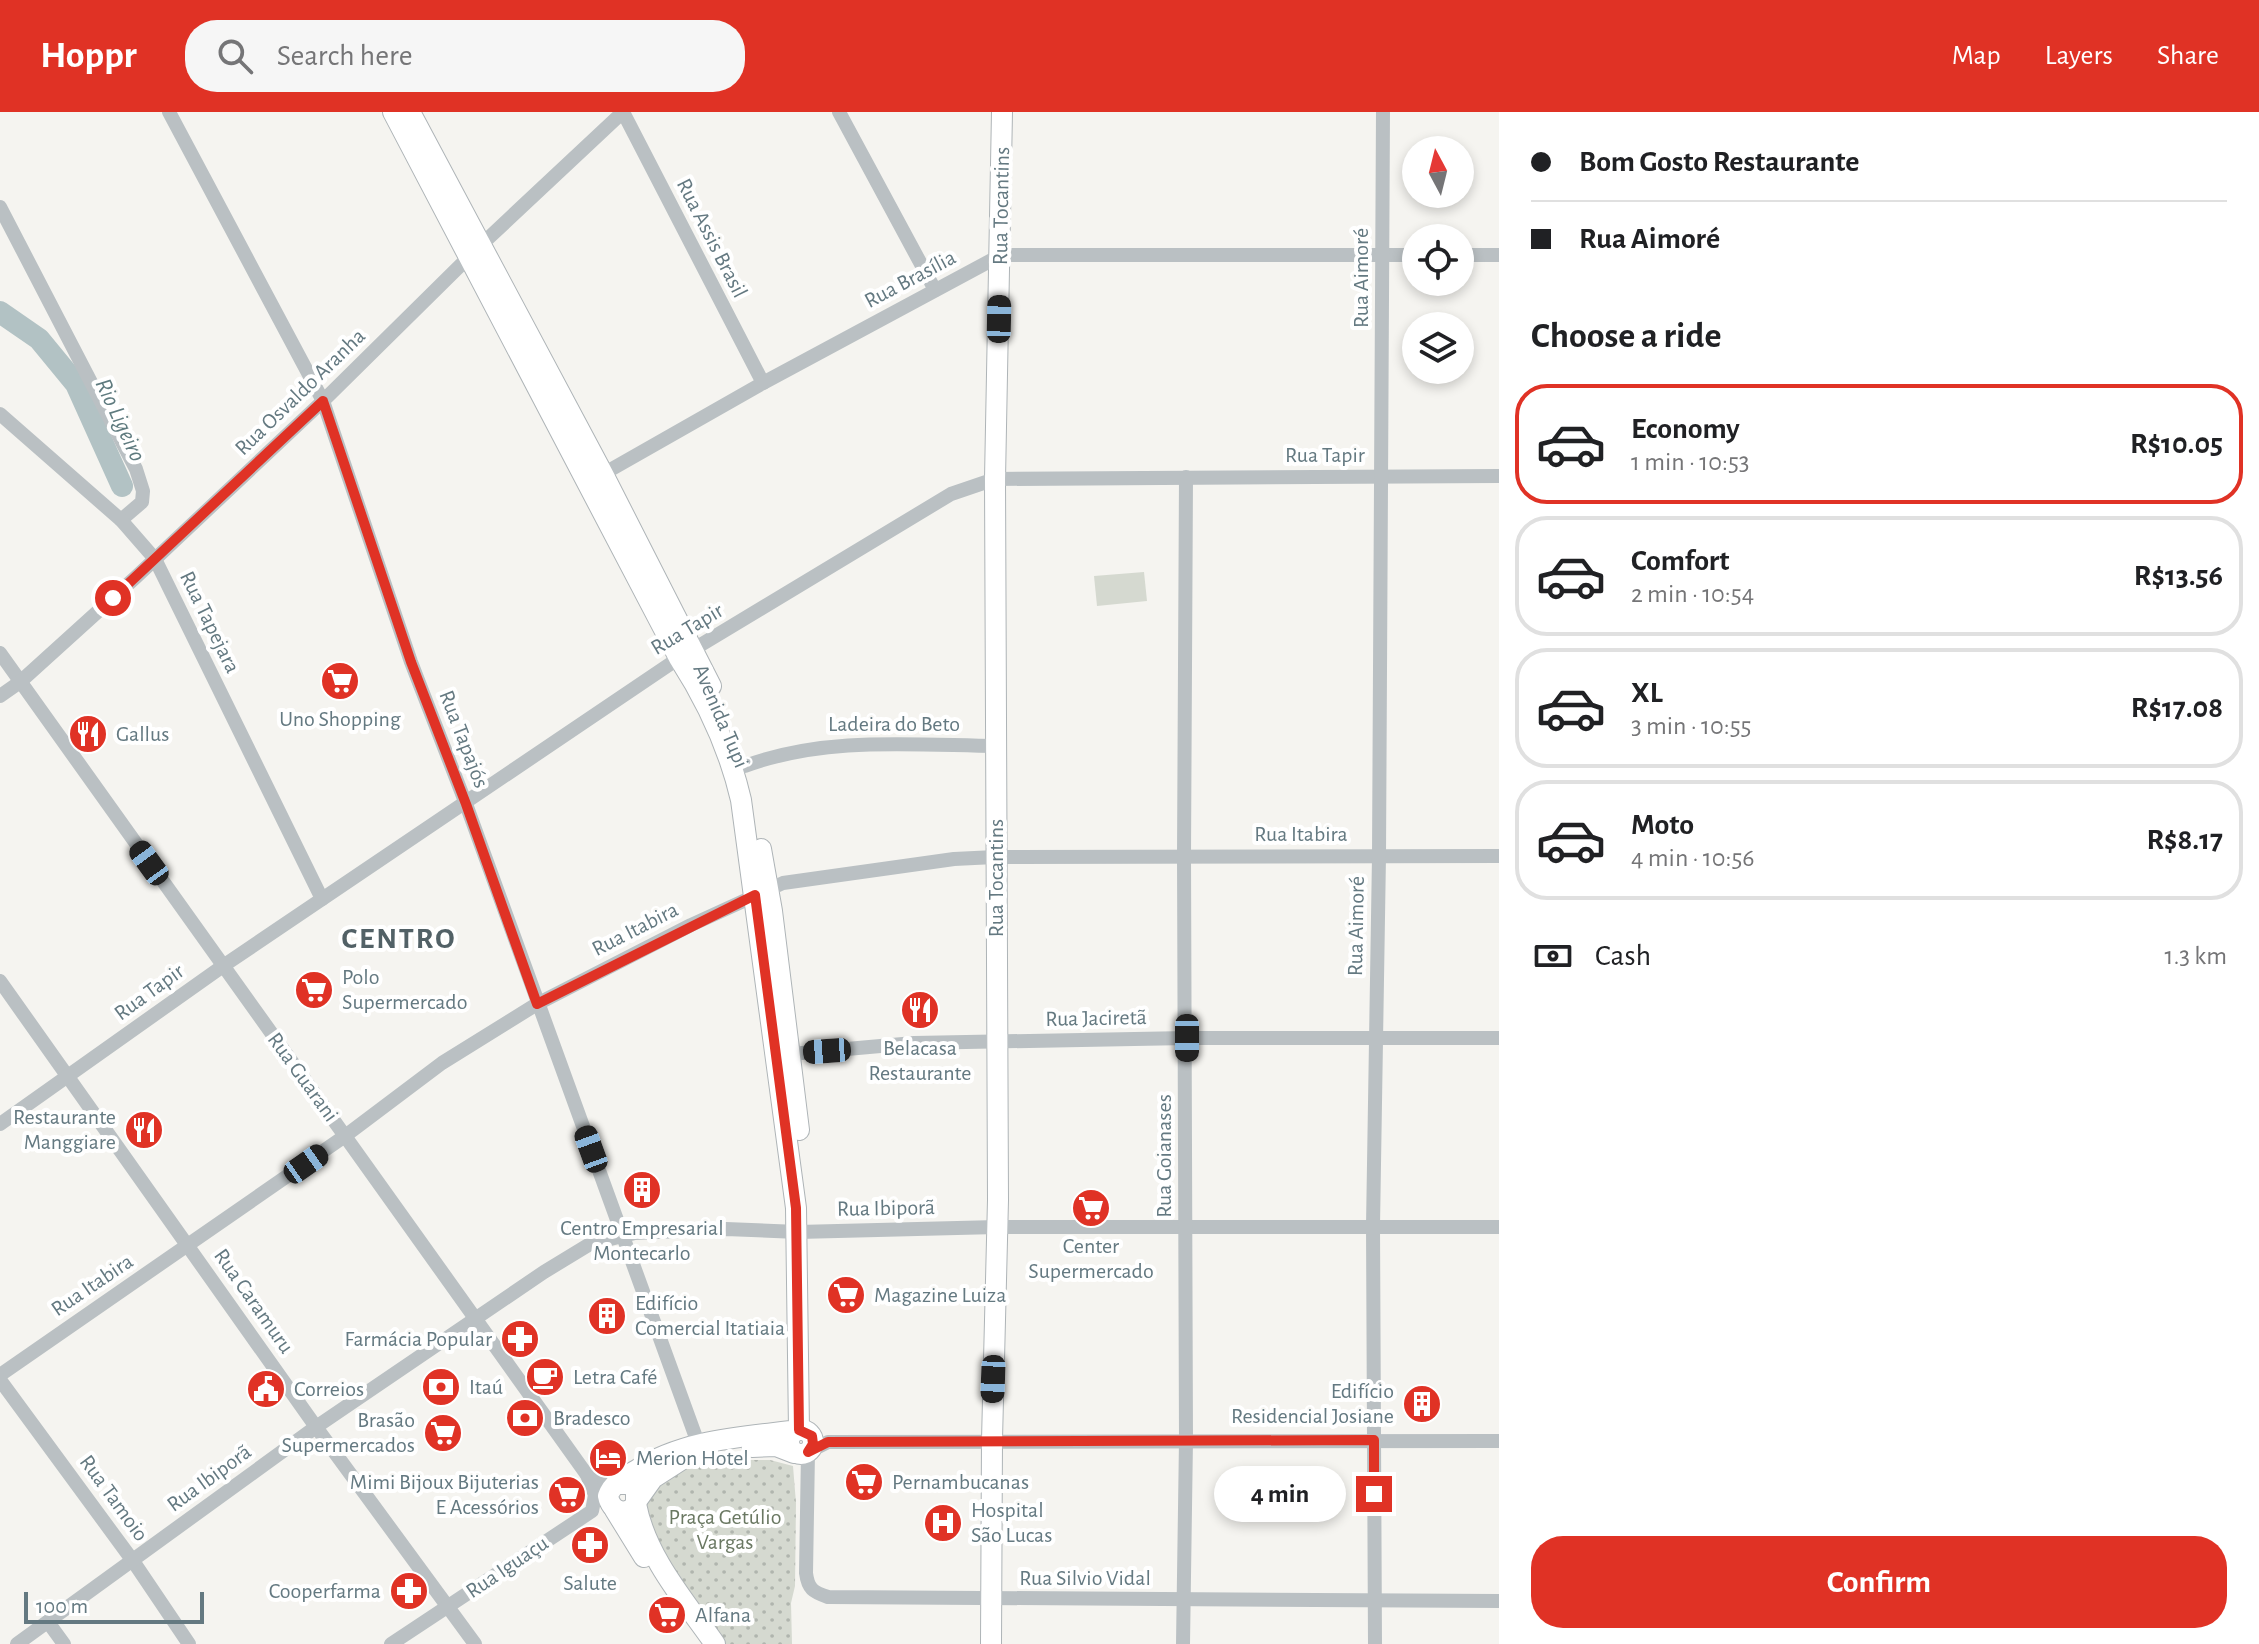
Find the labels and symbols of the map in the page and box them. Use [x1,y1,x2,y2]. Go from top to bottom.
north arrow [1402,136,1474,208]
street label: Rua Tocantins [989,147,1013,265]
street label: Rua Assis Brasil [673,175,751,301]
street label: Rua Aimoré [1350,228,1372,328]
street label: Rua Brasília [861,246,959,312]
car [987,295,1011,343]
street label: Rua Osvaldo Aranha [231,324,369,460]
water label: Rio Ligeiro [90,375,150,465]
street label: Rua Tapir [1285,444,1365,466]
street label: Rua Tapejara [176,568,244,676]
route start [95,580,131,616]
street label: Rua Tapir [647,599,727,659]
supermarket icon: Uno Shopping [319,660,361,702]
street label: Avenida Tupi [689,661,753,771]
street label: Rua Tapajós [435,687,493,791]
place label: Uno Shopping [279,708,401,730]
restaurant icon: Gallus [67,713,109,755]
street label: Ladeira do Beto [828,713,960,735]
place label: Gallus [116,723,169,745]
street label: Rua Tocantins [985,819,1007,937]
street label: Rua Itabira [1254,823,1348,845]
car [125,837,173,889]
street label: Rua Aimoré [1344,876,1368,976]
street label: Rua Itabira [588,898,682,960]
district label: CENTRO [341,924,457,954]
street label: Rua Tapir [110,960,188,1024]
place label: Polo Supermercado [342,966,467,1013]
supermarket icon: Polo Supermercado [293,969,335,1011]
restaurant icon: Belacasa Restaurante [899,989,941,1031]
street label: Rua Jaciretã [1045,1006,1147,1030]
car [1175,1014,1199,1062]
street label: Rua Guarani [263,1028,343,1126]
car [802,1037,852,1065]
place label: Belacasa Restaurante [869,1037,971,1084]
street label: Rua Goianases [1153,1094,1175,1218]
place label: Restaurante Manggiare [13,1106,116,1153]
restaurant icon: Restaurante Manggiare [123,1109,165,1151]
car [572,1122,610,1176]
car [279,1140,333,1188]
building icon: Centro Empresarial Montecarlo [621,1169,663,1211]
supermarket icon: Center Supermercado [1070,1187,1112,1229]
street label: Rua Ibiporã [837,1196,935,1220]
place label: Centro Empresarial Montecarlo [560,1217,724,1264]
place label: Center Supermercado [1028,1235,1154,1282]
street label: Rua Caramuru [210,1245,298,1357]
street label: Rua Itabira [47,1250,137,1320]
supermarket icon: Magazine Luiza [825,1274,867,1316]
place label: Magazine Luiza [874,1284,1006,1306]
place label: Edifício Comercial Itatiaia [635,1292,785,1339]
building icon: Edifício Comercial Itatiaia [586,1295,628,1337]
pharmacy icon: Farmácia Popular [499,1318,541,1360]
place label: Farmácia Popular [344,1328,492,1350]
car [980,1355,1006,1403]
cafe icon: Letra Café [524,1356,566,1398]
bank icon: Itaú [420,1366,462,1408]
place label: Letra Café [573,1366,657,1388]
public building icon: Correios [245,1368,287,1410]
place label: Itaú [469,1376,503,1398]
place label: Correios [294,1378,364,1400]
place label: Edifício Residencial Josiane [1231,1380,1394,1427]
building icon: Edifício Residencial Josiane [1401,1383,1443,1425]
bank icon: Bradesco [504,1397,546,1439]
place label: Bradesco [553,1407,631,1429]
place label: Brasão Supermercados [281,1409,415,1456]
supermarket icon: Brasão Supermercados [422,1412,464,1454]
hotel icon: Merion Hotel [587,1437,629,1479]
street label: Rua Ibiporã [163,1440,255,1516]
place label: Merion Hotel [636,1447,749,1469]
street label: Rua Tamoio [76,1451,152,1545]
supermarket icon: Pernambucanas [843,1461,885,1503]
callout: 4 min [1214,1466,1346,1522]
place label: Mimi Bijoux Bijuterias E Acessórios [350,1471,539,1518]
place label: Pernambucanas [892,1471,1029,1493]
supermarket icon: Mimi Bijoux Bijuterias E Acessórios [546,1474,588,1516]
route end [1356,1476,1392,1512]
place label: Hospital São Lucas [971,1499,1052,1546]
hospital icon: Hospital São Lucas [922,1502,964,1544]
park label: Praça Getúlio Vargas [669,1506,781,1553]
pharmacy icon: Salute [569,1524,611,1566]
street label: Rua Iguaçu [462,1532,552,1602]
street label: Rua Silvio Vidal [1019,1567,1151,1589]
pharmacy icon: Cooperfarma [388,1570,430,1612]
place label: Salute [563,1572,617,1594]
place label: Cooperfarma [269,1580,381,1602]
scale bar [24,1588,204,1624]
supermarket icon: Alfana [646,1594,688,1636]
place label: Alfana [695,1604,751,1626]

